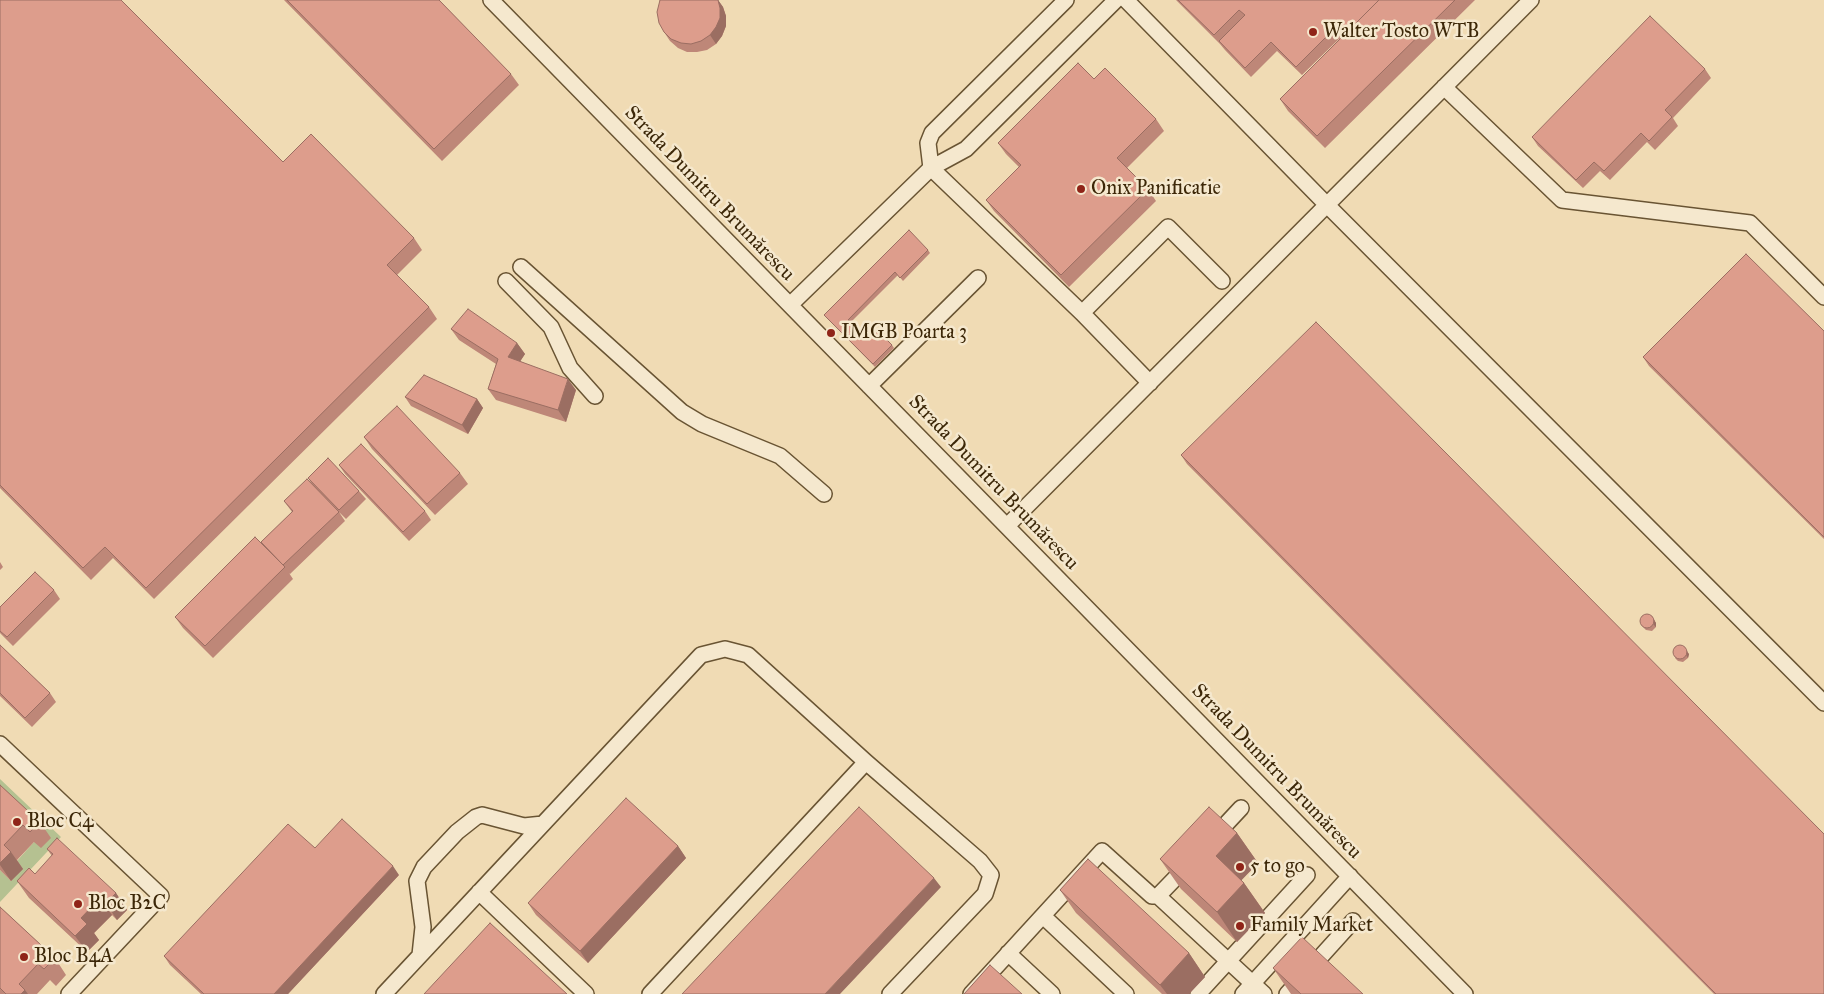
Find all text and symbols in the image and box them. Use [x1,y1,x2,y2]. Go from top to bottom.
place label: Walter Tosto WTB [1323,20,1479,44]
marker: Walter Tosto WTB [1307,26,1319,38]
street label: Strada Dumitru Brumărescu [619,101,799,287]
place label: Onix Panificatie [1091,177,1221,201]
marker: Onix Panificatie [1075,183,1087,195]
place label: IMGB Poarta 3 [841,321,967,345]
marker: IMGB Poarta 3 [825,327,837,339]
street label: Strada Dumitru Brumărescu [903,390,1083,576]
street label: Strada Dumitru Brumărescu [1186,679,1366,865]
place label: Bloc C4 [27,810,93,834]
marker: Bloc C4 [11,816,23,828]
place label: 5 to go [1250,855,1305,879]
marker: 5 to go [1234,861,1246,873]
place label: Bloc B2C [88,892,166,916]
marker: Bloc B2C [72,898,84,910]
place label: Family Market [1250,914,1373,938]
marker: Family Market [1234,920,1246,932]
place label: Bloc B4A [34,945,113,969]
marker: Bloc B4A [18,951,30,963]

